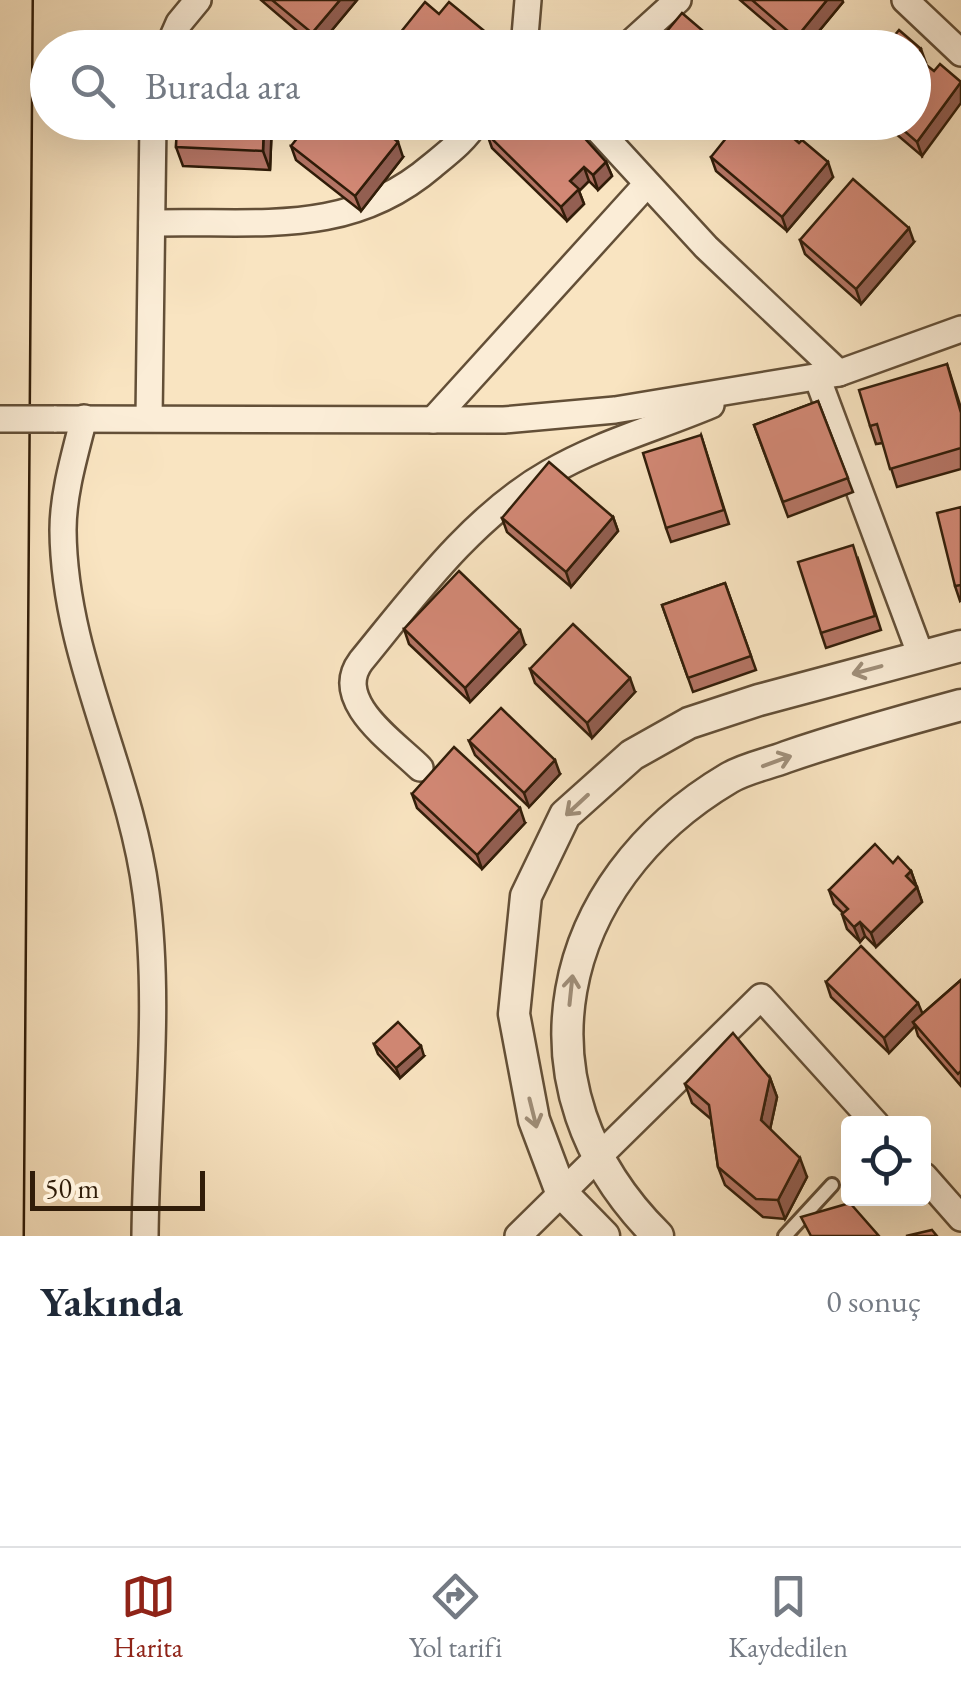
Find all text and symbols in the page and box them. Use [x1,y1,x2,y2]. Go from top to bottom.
search box [30,30,931,140]
icon: search [65,58,120,113]
text: Burada ara [145,61,300,110]
one-way arrow [852,662,883,681]
one-way arrow [760,750,792,768]
one-way arrow [565,793,590,816]
one-way arrow [562,974,581,1007]
one-way arrow [525,1096,543,1128]
map controls [841,1116,931,1206]
button: locate [841,1116,931,1206]
scale bar [30,1166,205,1210]
text: 50 m [45,1170,99,1206]
text: Yakında [40,1274,183,1329]
text: 0 sonuç [826,1280,921,1322]
tab: Harita [113,1569,183,1665]
tab: Yol tarifi [409,1569,502,1665]
tab: Kaydedilen [728,1569,848,1665]

